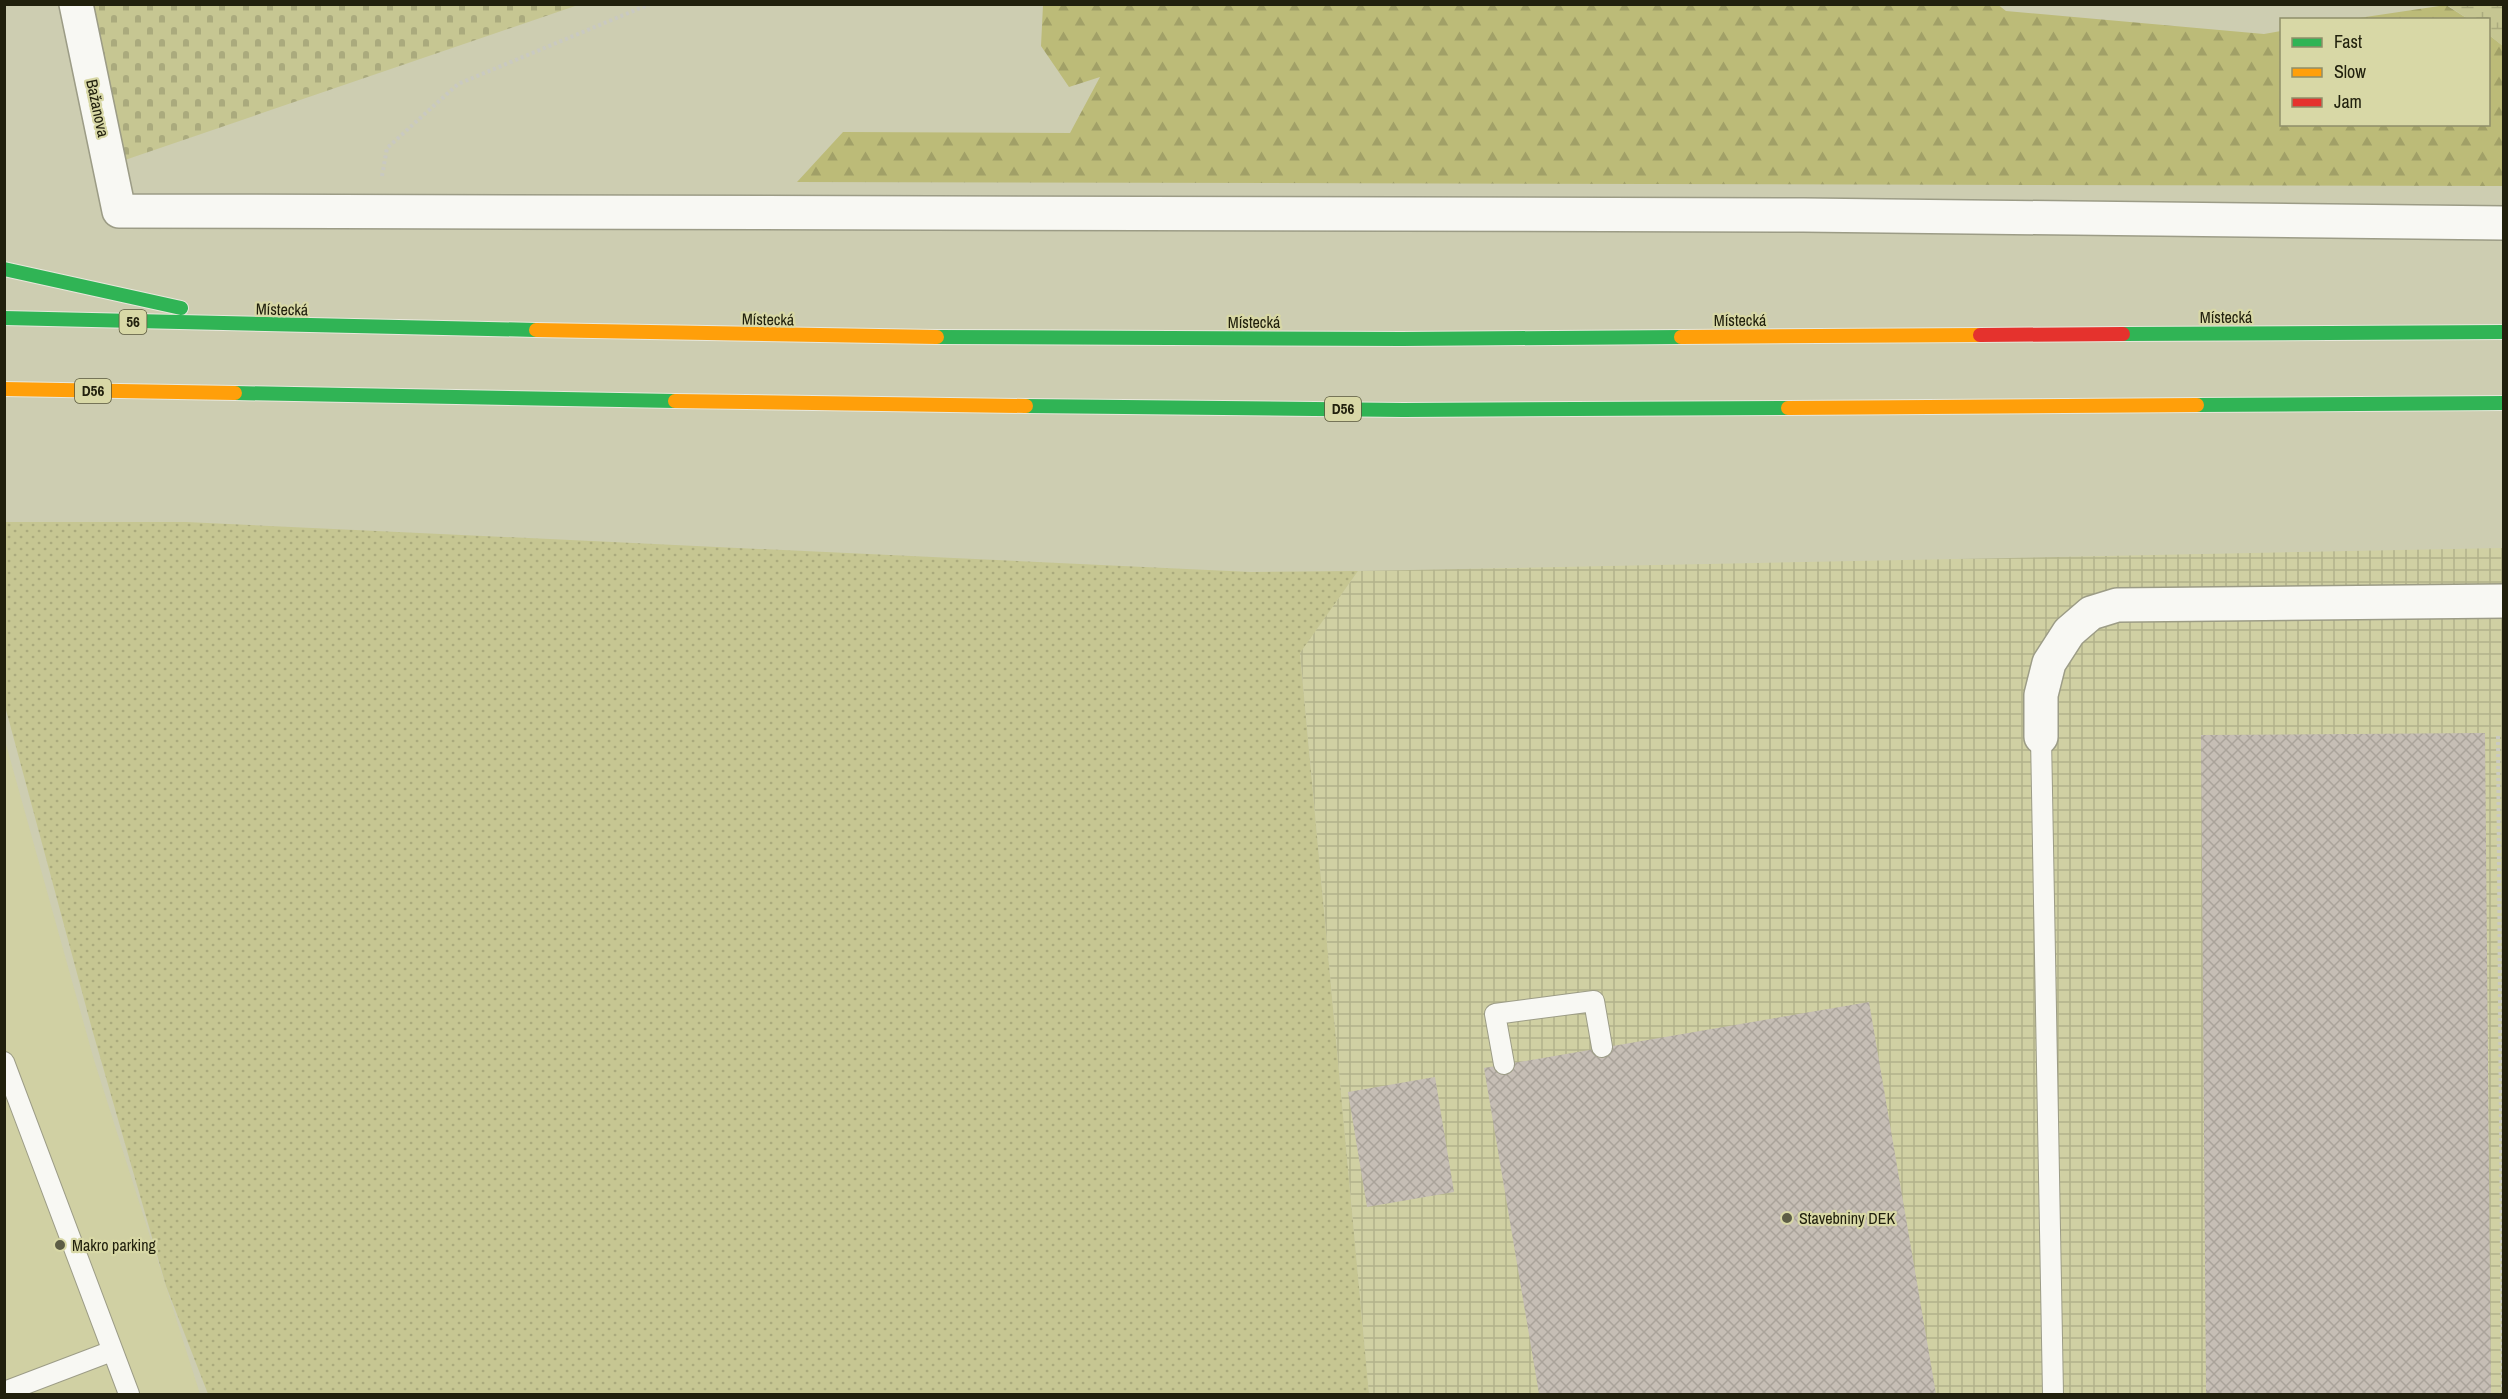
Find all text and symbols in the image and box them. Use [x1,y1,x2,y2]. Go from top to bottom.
legend [2280,18,2490,126]
text: Fast [2334,29,2362,54]
text: Slow [2334,59,2366,84]
street label: Bažanova [81,77,115,140]
text: Jam [2334,89,2362,114]
street label: Místecká [256,298,309,320]
street label: Místecká [2200,306,2253,328]
street label: Místecká [742,308,795,330]
street label: Místecká [1714,309,1767,331]
road number: 56 [120,310,146,334]
street label: Místecká [1228,311,1281,333]
road number: D56 [75,379,111,403]
road number: D56 [1325,397,1361,421]
place label: Stavebniny DEK [1799,1207,1896,1229]
marker: Stavebniny DEK [1780,1211,1794,1225]
place label: Makro parking [72,1234,157,1256]
marker: Makro parking [53,1238,67,1252]

